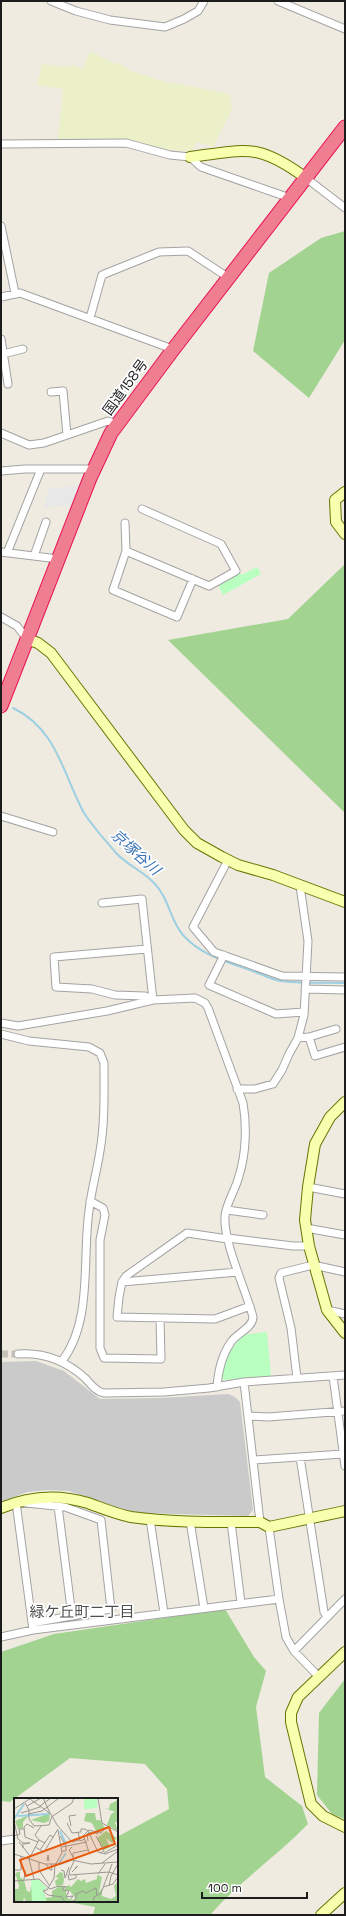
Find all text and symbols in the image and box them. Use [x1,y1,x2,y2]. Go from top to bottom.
street label: 国道158号 [99,355,151,419]
water label: 京塚谷川 [107,825,166,880]
district label: 緑ケ丘町二丁目 [29,1602,135,1621]
inset map [14,1798,118,1902]
scale bar [202,1874,307,1900]
text: 100 m [208,1880,242,1896]

